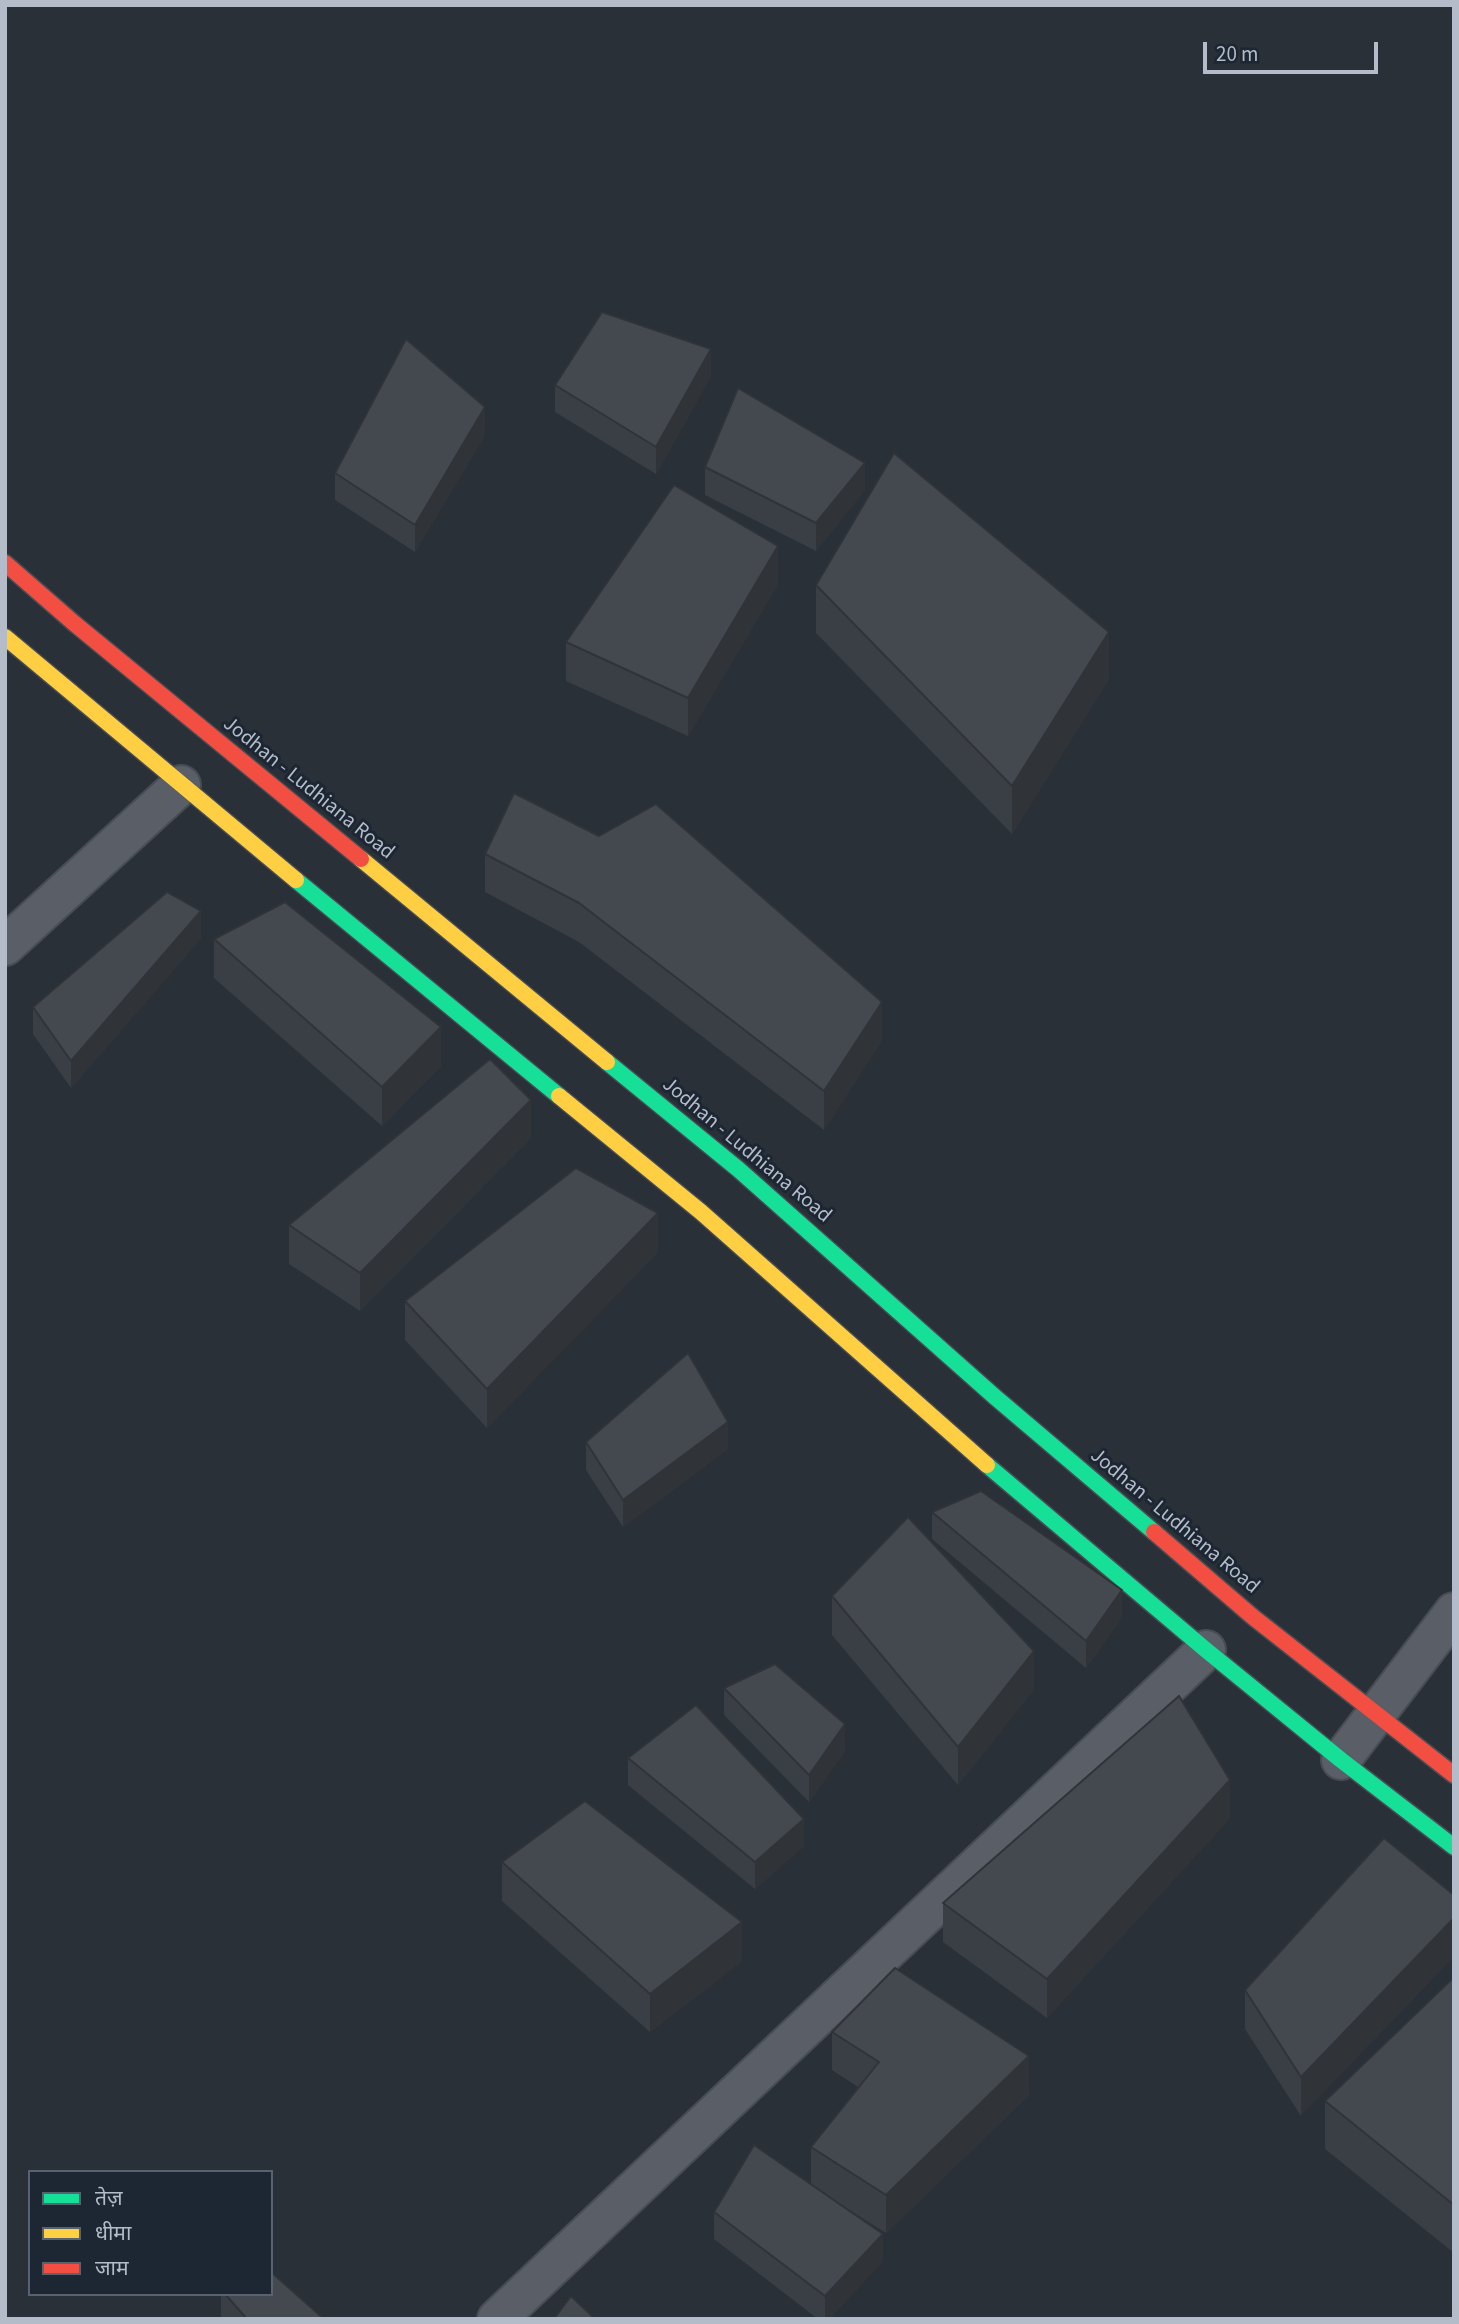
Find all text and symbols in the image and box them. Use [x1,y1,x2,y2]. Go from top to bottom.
scale bar [1207,28,1382,72]
text: 20 m [1216,39,1258,69]
street label: Jodhan - Ludhiana Road [217,712,399,866]
street label: Jodhan - Ludhiana Road [656,1073,836,1229]
street label: Jodhan - Ludhiana Road [1084,1444,1264,1600]
legend [28,2170,273,2296]
text: तेज़ [95,2183,123,2213]
text: धीमा [95,2218,131,2248]
text: जाम [95,2253,129,2283]

